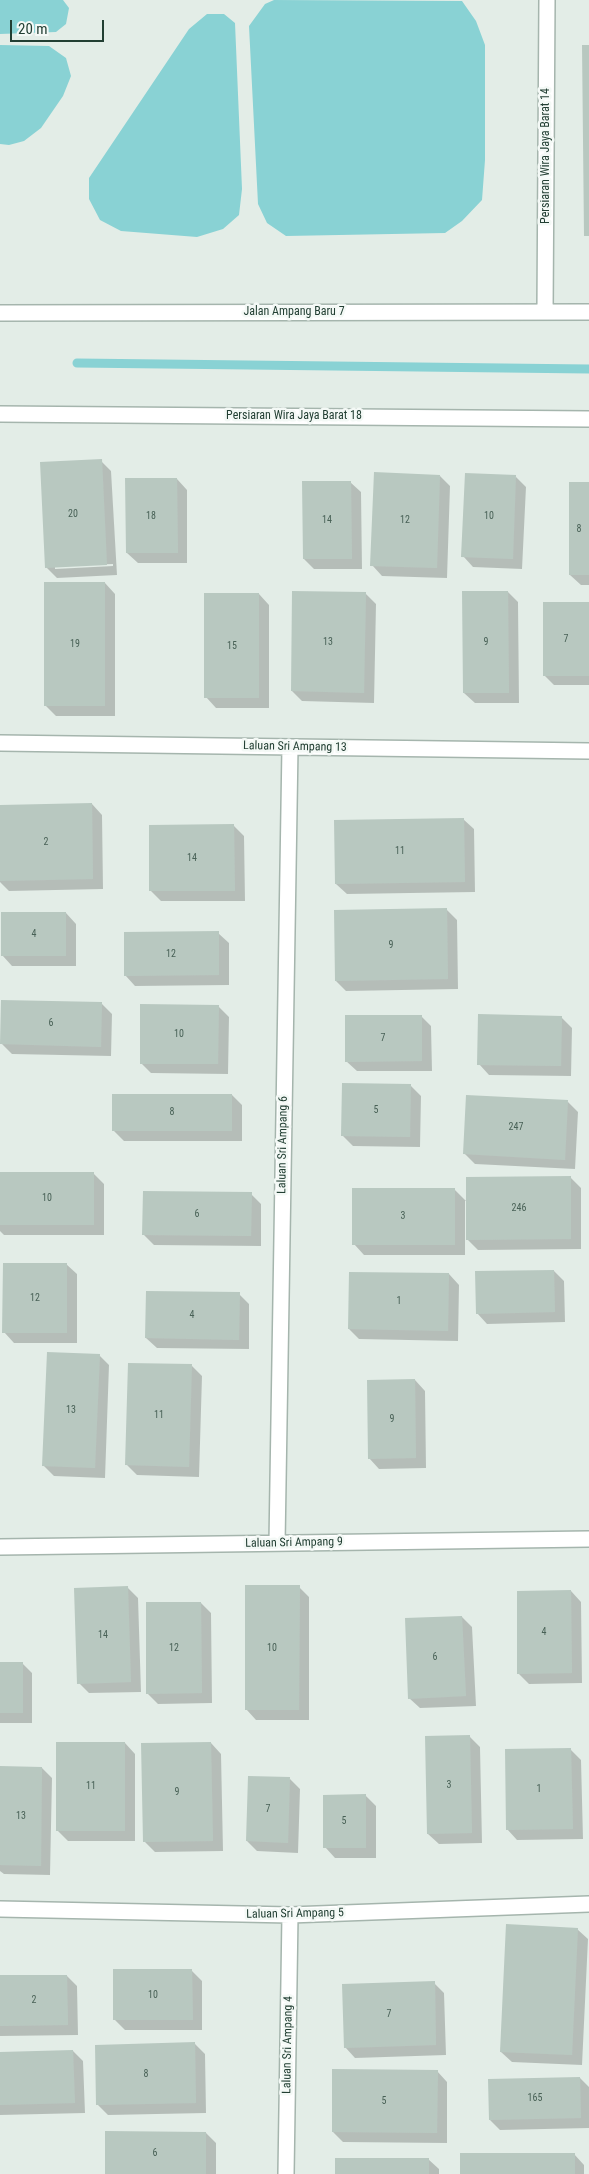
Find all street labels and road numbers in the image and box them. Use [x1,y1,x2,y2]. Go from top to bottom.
street label: Persiaran Wira Jaya Barat 14 [539,88,553,224]
street label: Jalan Ampang Baru 7 [243,305,345,319]
street label: Persiaran Wira Jaya Barat 18 [226,409,362,423]
street label: Laluan Sri Ampang 13 [243,739,347,755]
street label: Laluan Sri Ampang 6 [275,1096,291,1194]
street label: Laluan Sri Ampang 9 [245,1535,343,1551]
street label: Laluan Sri Ampang 5 [246,1906,344,1922]
street label: Laluan Sri Ampang 4 [280,1996,296,2094]

